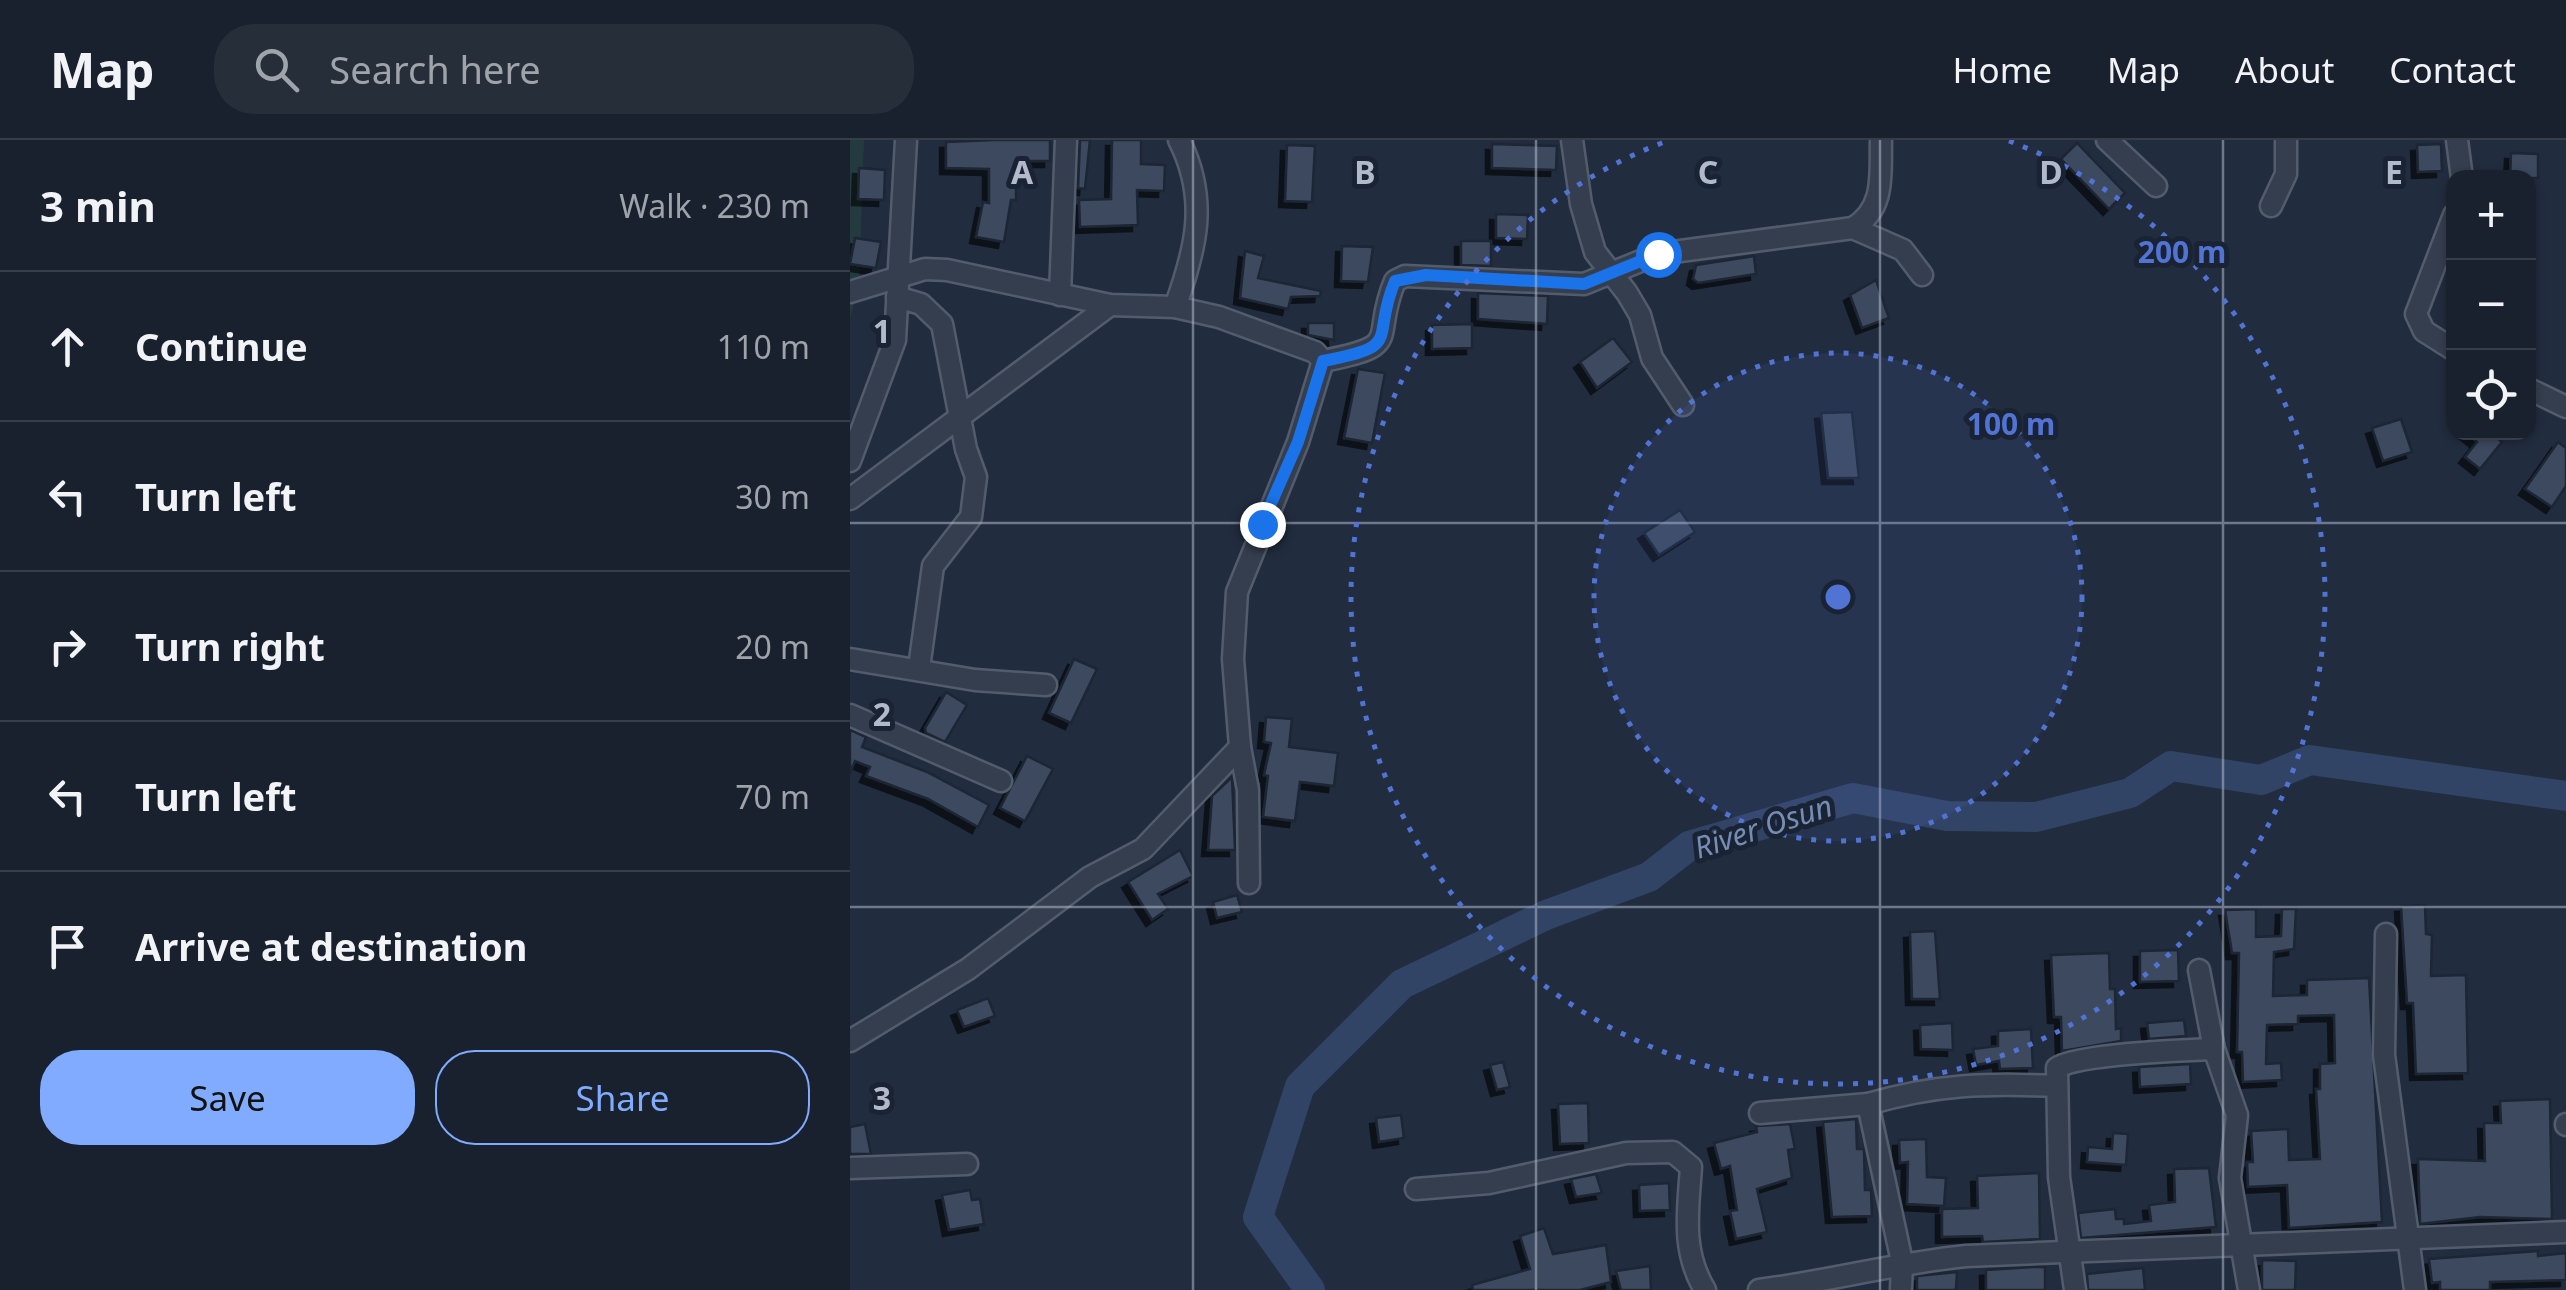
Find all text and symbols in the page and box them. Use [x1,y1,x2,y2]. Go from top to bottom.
search box [214,24,914,114]
text: Map [50,37,154,102]
icon: search [249,42,304,97]
text: Search here [329,43,541,95]
text: Home [1953,46,2052,93]
text: Map [2107,46,2180,93]
text: About [2235,46,2334,93]
text: Contact [2389,46,2516,93]
text: A [1011,150,1034,193]
text: B [1354,150,1376,193]
text: C [1698,150,1718,193]
text: D [2039,150,2063,193]
text: E [2385,150,2403,193]
map controls [2446,170,2536,440]
button: + [2446,170,2536,260]
text: 3 min [40,177,156,234]
text: Walk · 230 m [619,184,810,227]
text: 200 m [2138,231,2226,272]
route start [1636,232,1682,278]
button: − [2446,260,2536,350]
text: 1 [873,309,891,352]
icon: ahead [40,319,95,374]
text: Continue [135,320,308,372]
text: 110 m [717,325,810,368]
button: locate [2446,350,2536,440]
text: 100 m [1967,403,2055,444]
icon: left [40,469,95,524]
text: Turn left [135,470,297,522]
text: 30 m [735,475,810,518]
route end [1240,502,1286,548]
centre of rings [1820,579,1856,615]
icon: right [40,619,95,674]
text: Turn right [135,620,325,672]
text: 20 m [735,625,810,668]
text: 2 [873,692,891,735]
icon: left [40,769,95,824]
text: Turn left [135,770,297,822]
text: 70 m [735,775,810,818]
water label: River Osun [1689,784,1837,868]
icon: arrive [40,919,95,974]
text: Arrive at destination [135,920,527,972]
button: Save [40,1050,415,1145]
button: Share [435,1050,810,1145]
text: 3 [873,1076,891,1119]

